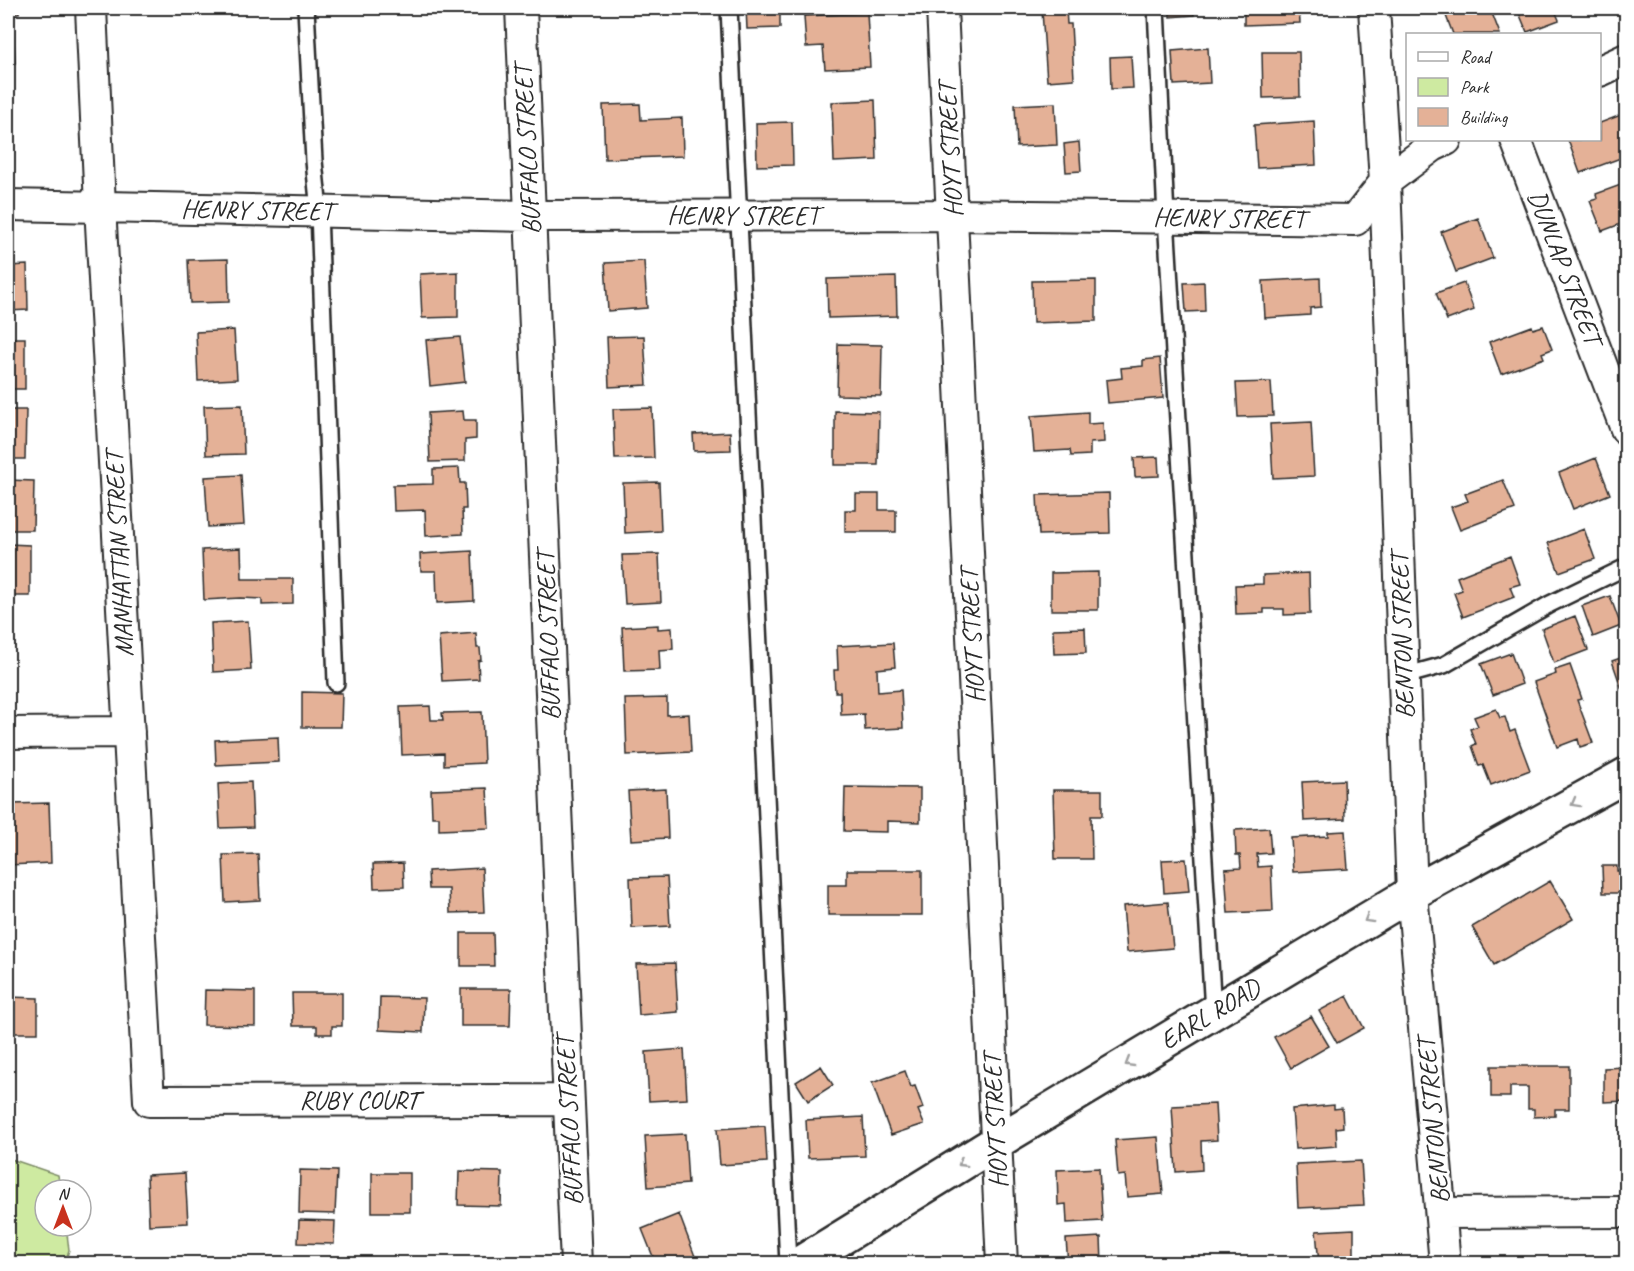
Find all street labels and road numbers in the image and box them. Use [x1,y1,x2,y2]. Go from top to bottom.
street label: BUFFALO STREET [506,59,548,235]
street label: HOYT STREET [930,77,970,218]
street label: DUNLAP STREET [1521,186,1612,354]
street label: HENRY STREET [181,192,339,228]
street label: HENRY STREET [667,199,825,232]
street label: HENRY STREET [1153,200,1311,236]
street label: MANHATTAN STREET [97,445,141,658]
street label: BUFFALO STREET [528,545,567,721]
street label: BENTON STREET [1382,547,1421,719]
street label: HOYT STREET [952,563,992,704]
street label: EARL ROAD [1154,970,1268,1057]
street label: BUFFALO STREET [548,1030,590,1206]
street label: BENTON STREET [1409,1031,1457,1205]
street label: HOYT STREET [975,1048,1015,1189]
street label: RUBY COURT [300,1084,426,1117]

